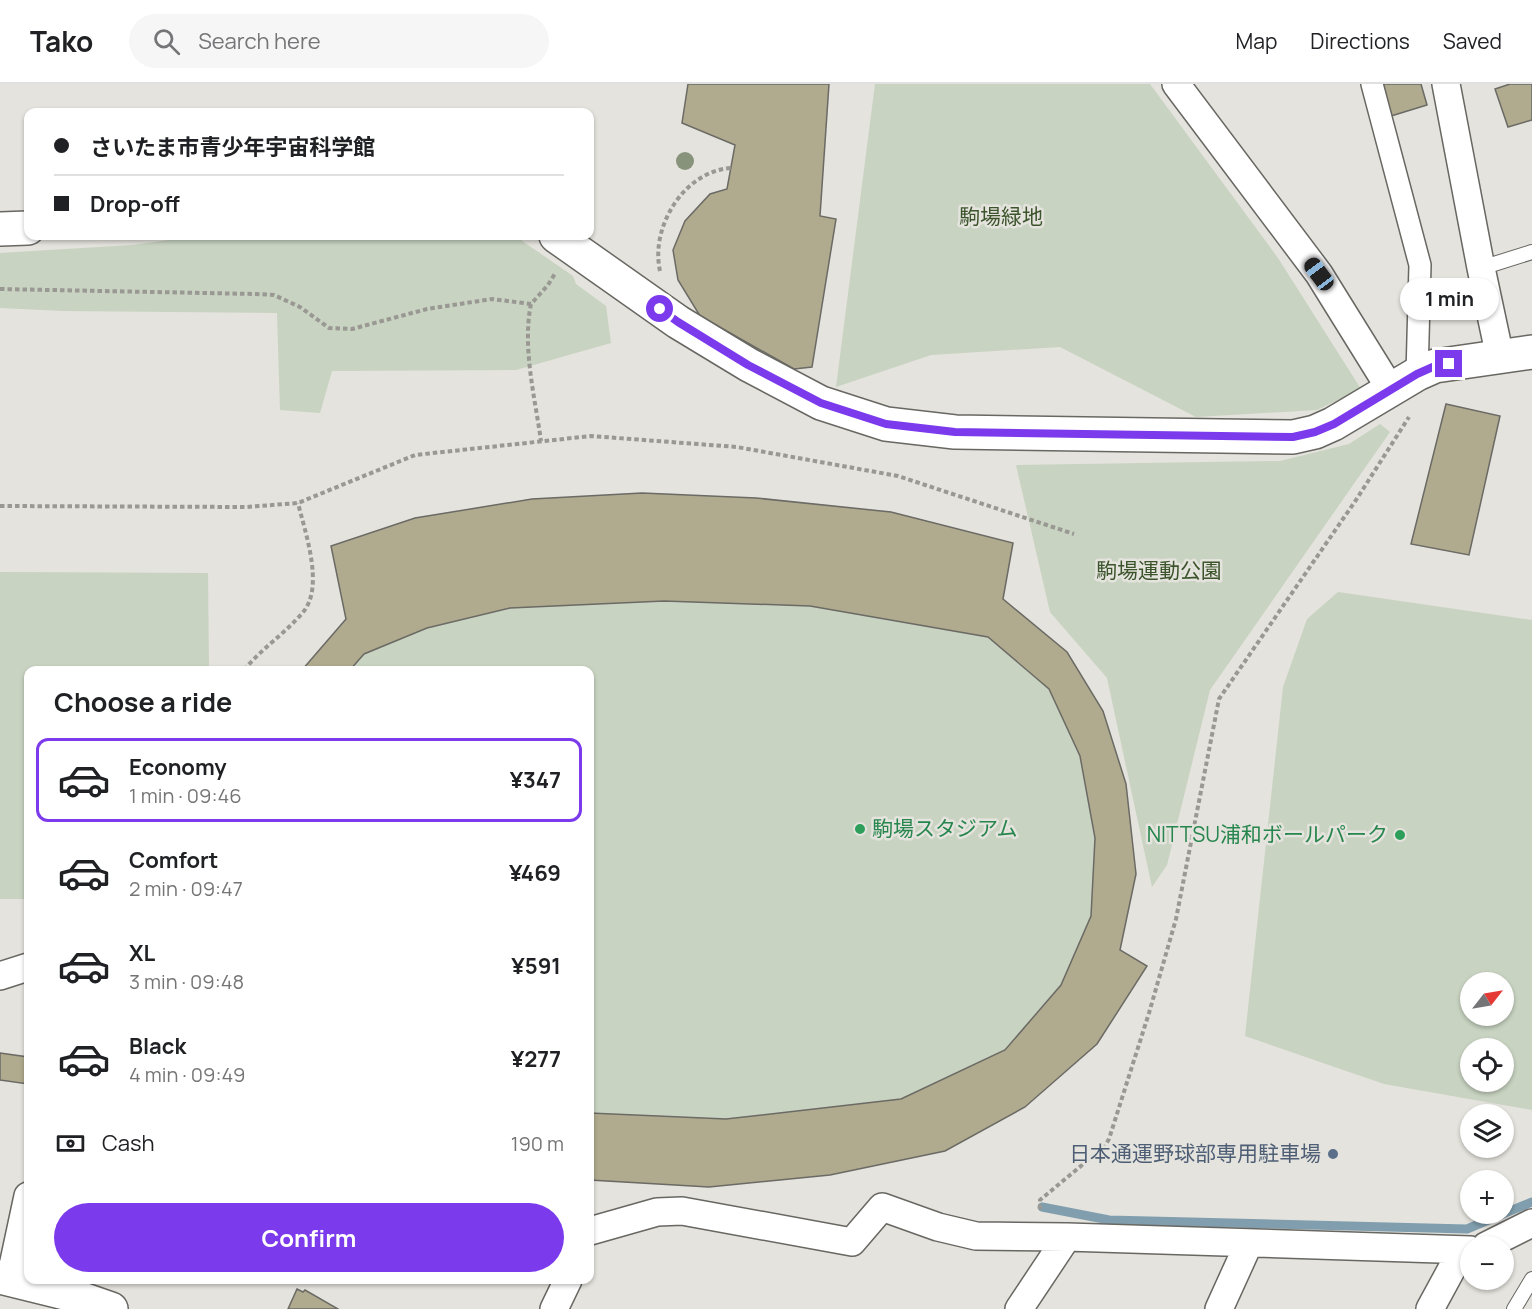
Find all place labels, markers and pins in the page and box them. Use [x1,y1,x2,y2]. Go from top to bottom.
place label: 駒場スタジアム [872,814,1018,842]
place label: NITTSU浦和ボールパーク [1147,820,1388,848]
marker: 駒場スタジアム [853,822,867,836]
marker: NITTSU浦和ボールパーク [1393,828,1407,842]
place label: 日本通運野球部専用駐車場 [1069,1139,1321,1167]
marker: 日本通運野球部専用駐車場 [1326,1147,1340,1161]

